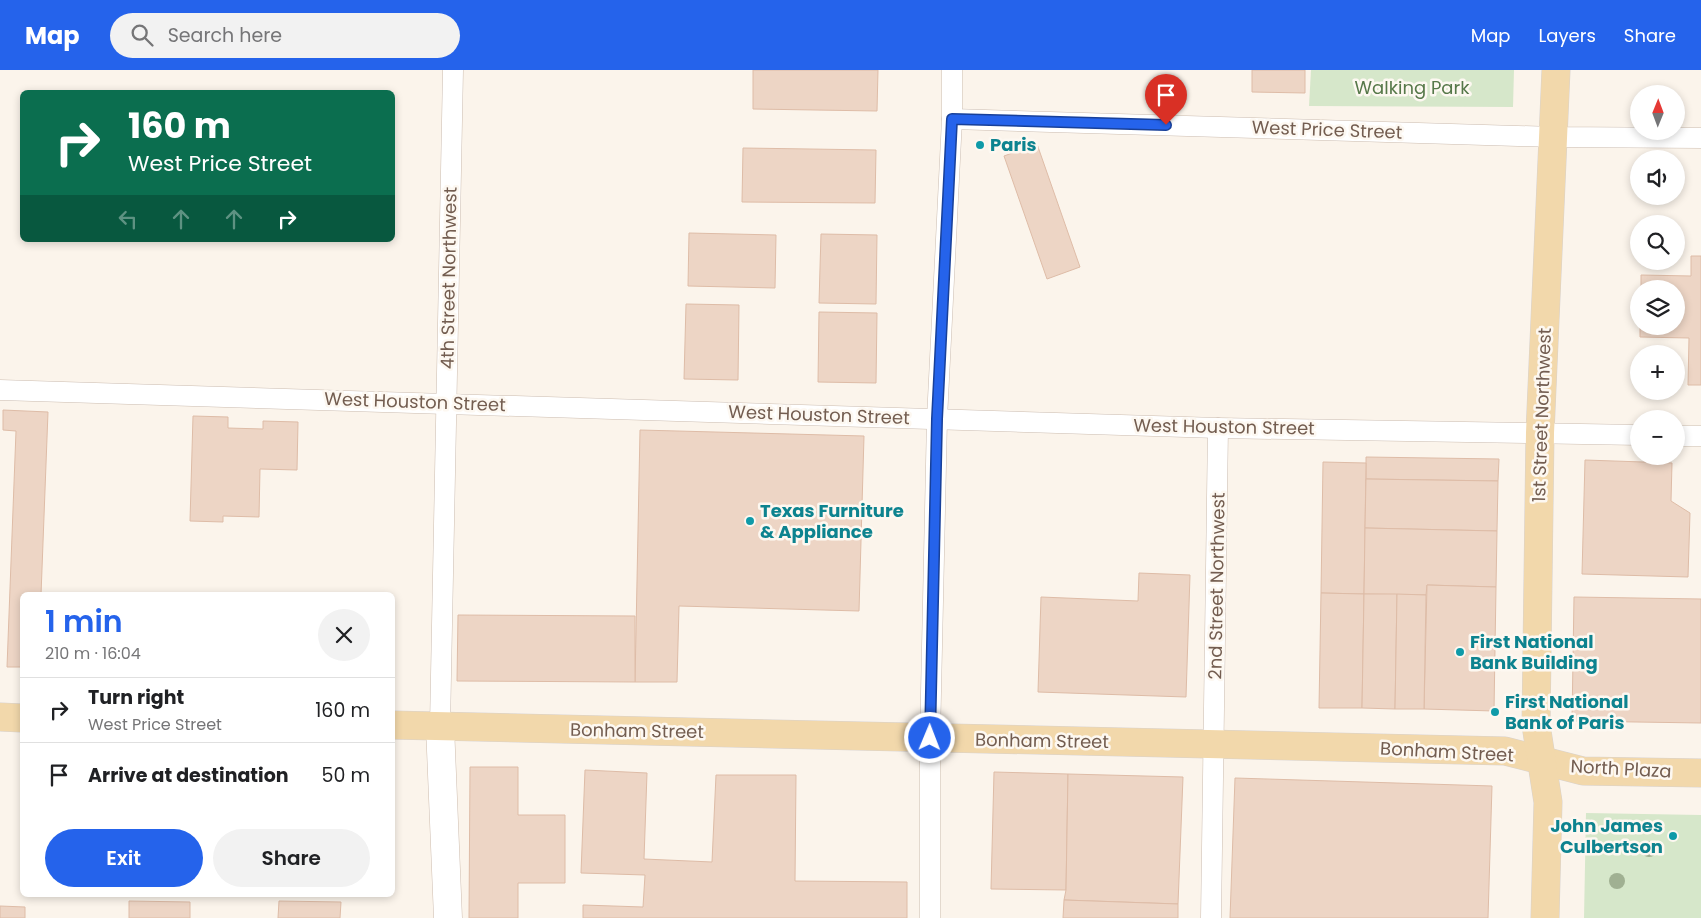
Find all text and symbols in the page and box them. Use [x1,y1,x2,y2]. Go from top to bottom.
search box [110,13,460,58]
text: Map [25,19,80,52]
icon: search [128,21,156,49]
text: Search here [168,22,282,49]
text: Map [1471,23,1511,48]
text: Layers [1539,23,1596,48]
text: Share [1624,23,1676,48]
pin [1145,74,1187,125]
park label: Walking Park [1355,75,1470,100]
icon: arrive [1152,81,1180,109]
north arrow [1630,85,1685,140]
map controls [1630,85,1685,465]
text: 160 m [128,101,231,150]
icon: right [45,110,110,175]
street label: West Price Street [1251,114,1403,145]
place label: Paris [990,132,1037,157]
marker: Paris [974,139,986,151]
text: West Price Street [128,148,312,179]
button: sound [1630,150,1685,205]
street label: 4th Street Northwest [434,187,463,369]
icon: left [114,205,142,233]
icon: ahead [167,205,195,233]
icon: ahead [220,205,248,233]
icon: right [273,205,301,233]
button: search [1630,215,1685,270]
button: layers [1630,280,1685,335]
street label: 1st Street Northwest [1526,327,1557,503]
button: + [1630,345,1685,400]
street label: West Houston Street [324,386,506,417]
street label: West Houston Street [728,399,910,430]
button: − [1630,410,1685,465]
street label: West Houston Street [1133,412,1315,441]
street label: 2nd Street Northwest [1202,492,1231,680]
place label: Texas Furniture & Appliance [760,498,904,544]
marker: Texas Furniture & Appliance [744,515,756,527]
text: 1 min [45,600,123,643]
button: close [318,609,370,661]
place label: First National Bank Building [1470,629,1598,675]
text: 210 m · 16:04 [45,642,141,665]
marker: First National Bank Building [1454,646,1466,658]
text: Turn right [88,684,184,711]
place label: First National Bank of Paris [1505,689,1629,735]
icon: right [45,696,73,724]
text: 160 m [315,697,370,724]
marker: First National Bank of Paris [1489,706,1501,718]
position arrow [903,711,955,763]
text: West Price Street [88,713,222,736]
street label: Bonham Street [570,717,704,744]
street label: Bonham Street [975,727,1109,754]
street label: Bonham Street [1380,736,1514,767]
street label: North Plaza [1570,753,1672,784]
icon: arrive [45,761,73,789]
text: Arrive at destination [88,762,289,789]
text: 50 m [321,762,370,789]
place label: John James Culbertson [1550,813,1663,859]
button: Exit [45,829,203,887]
button: Share [213,829,370,887]
marker: John James Culbertson [1667,830,1679,842]

